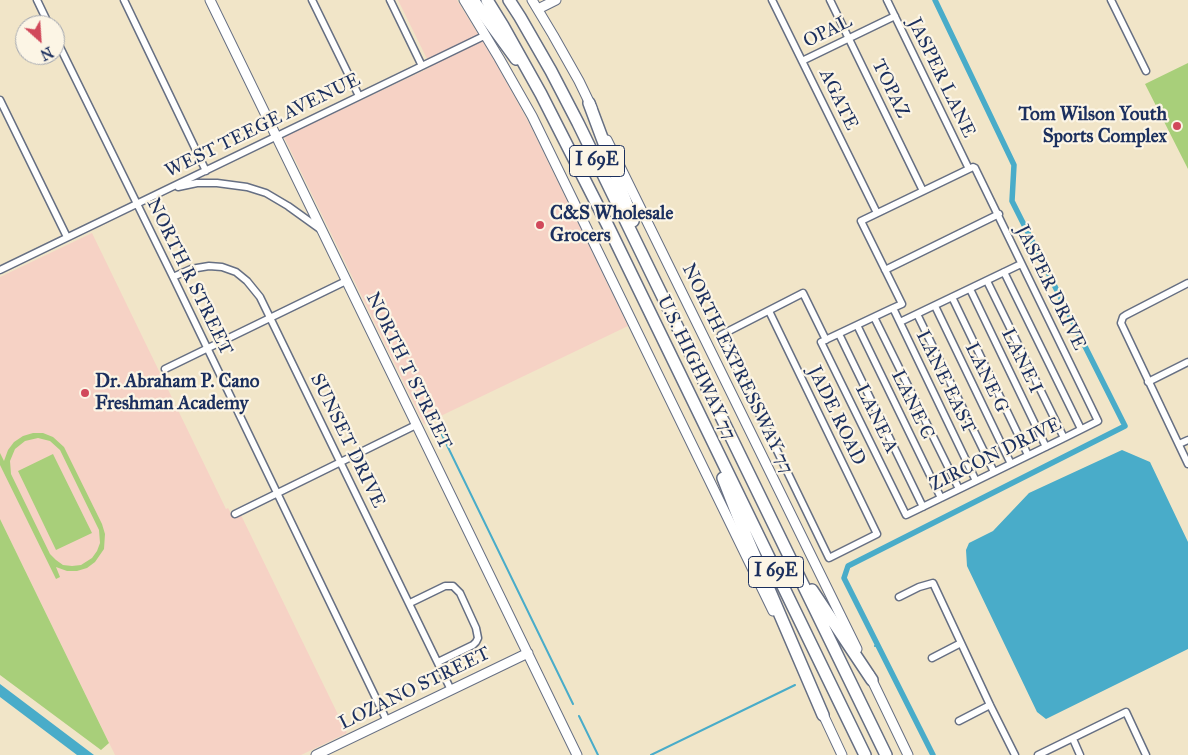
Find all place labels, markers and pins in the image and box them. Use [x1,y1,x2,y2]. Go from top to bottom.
place label: Tom Wilson Youth Sports Complex [1019,104,1167,148]
marker: Tom Wilson Youth Sports Complex [1171,120,1183,132]
place label: C&S Wholesale Grocers [550,203,673,247]
marker: C&S Wholesale Grocers [534,219,546,231]
place label: Dr. Abraham P. Cano Freshman Academy [95,371,260,415]
marker: Dr. Abraham P. Cano Freshman Academy [79,387,91,399]

